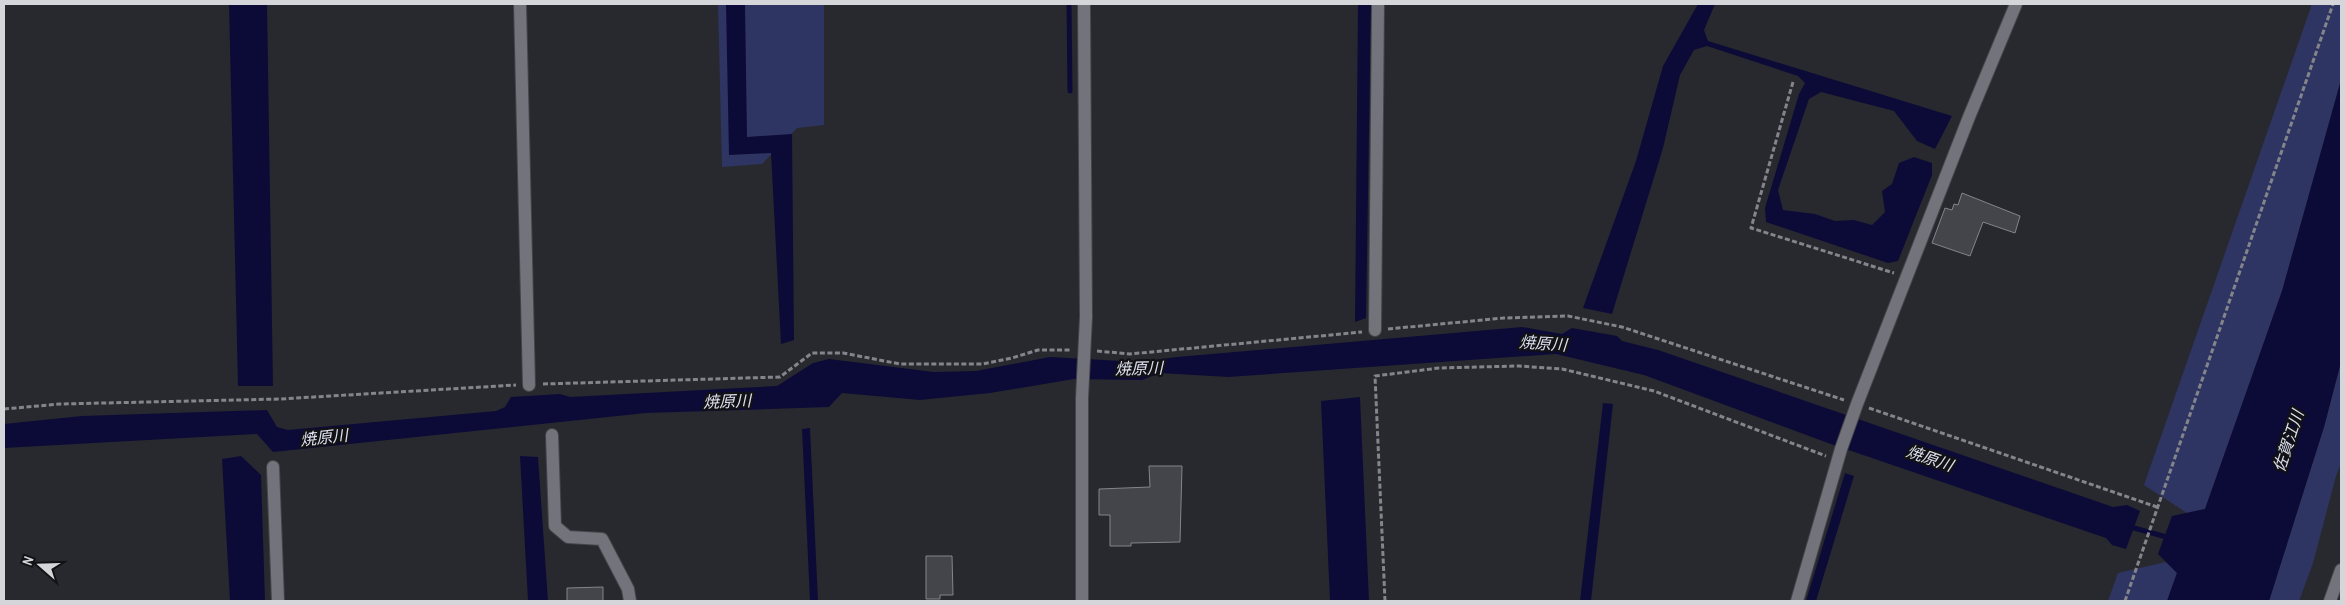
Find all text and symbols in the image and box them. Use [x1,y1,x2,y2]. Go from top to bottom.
water label: 焼原川 [1518,330,1570,356]
water label: 焼原川 [1115,357,1165,379]
water label: 焼原川 [703,389,753,413]
water label: 佐賀江川 [2268,405,2309,475]
water label: 焼原川 [299,423,351,450]
water label: 焼原川 [1904,440,1958,477]
north arrow [15,540,65,590]
text: N [18,554,38,568]

